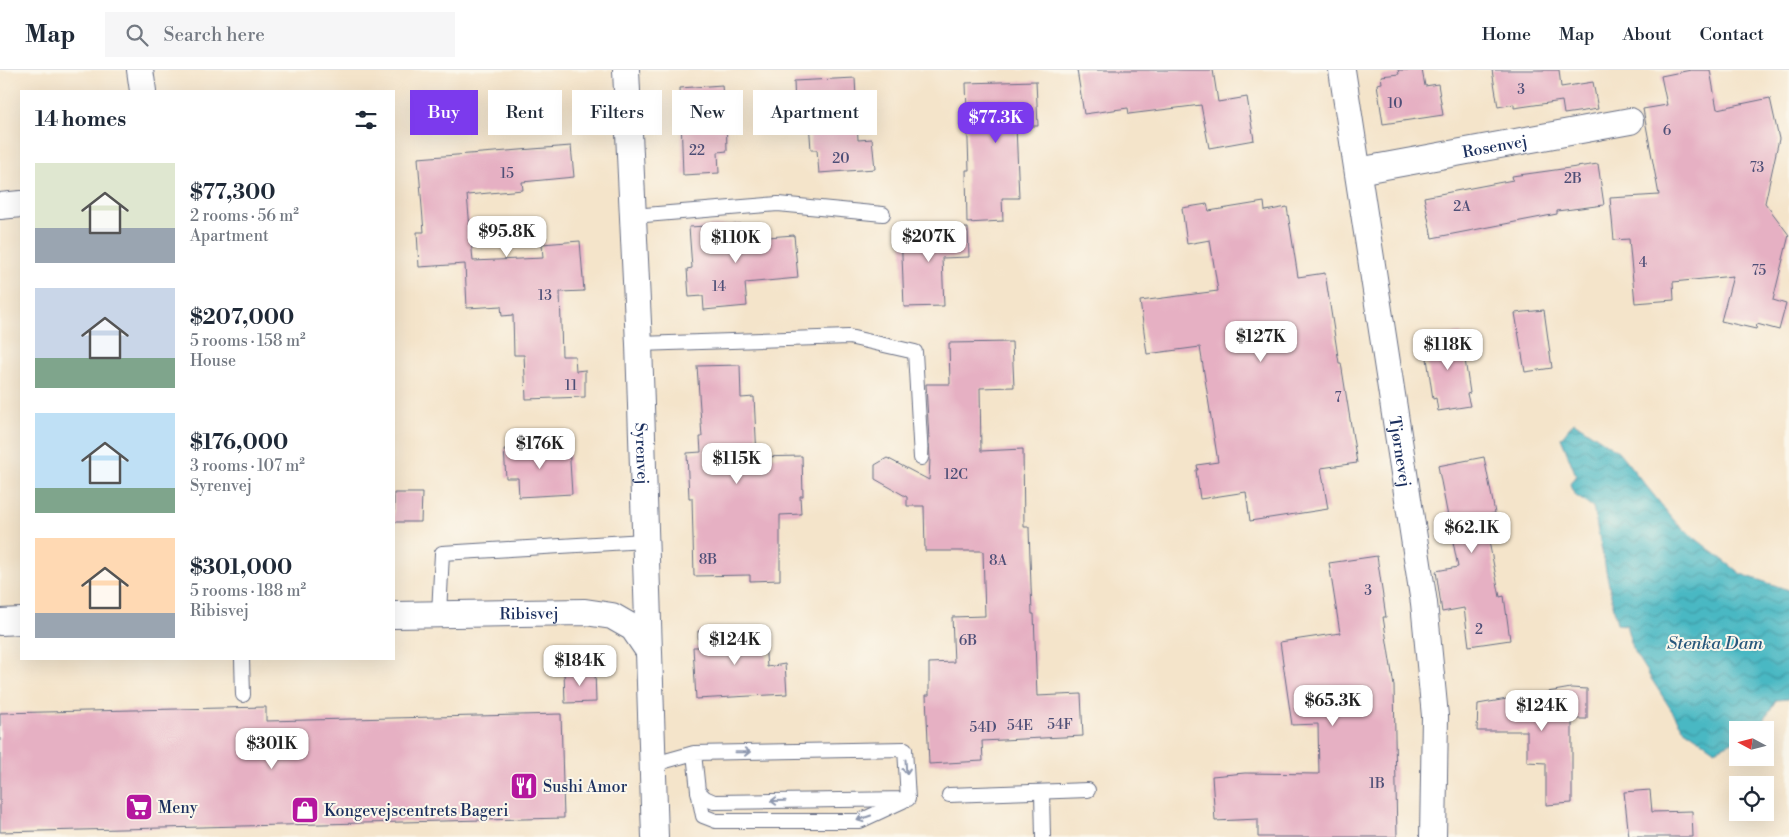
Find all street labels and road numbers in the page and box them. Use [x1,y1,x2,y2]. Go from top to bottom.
street label: Rosenvej [1461,131,1529,163]
street label: Tjørnevej [1384,415,1415,488]
street label: Syrenvej [631,422,653,485]
street label: Ribisvej [499,603,559,624]

